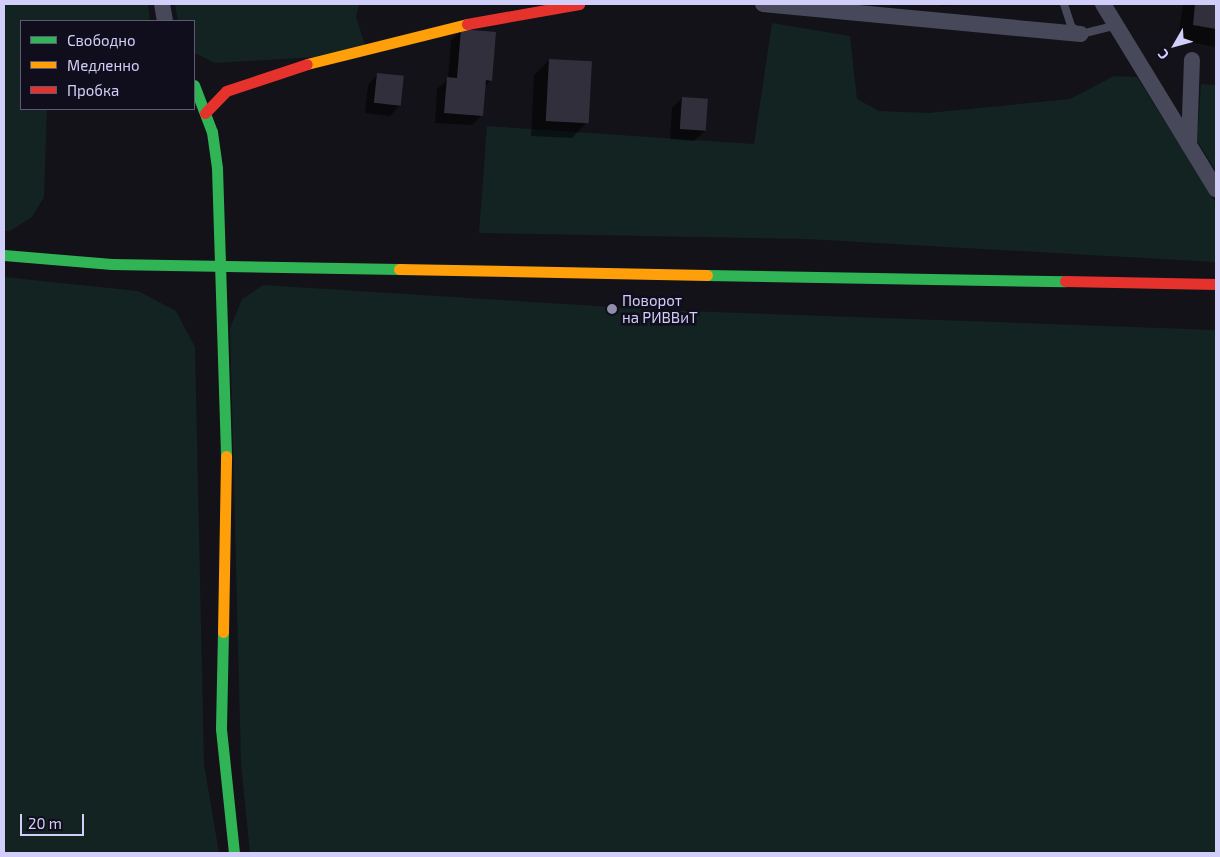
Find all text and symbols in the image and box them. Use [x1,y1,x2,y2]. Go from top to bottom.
legend [20,20,195,110]
north arrow [1150,20,1200,70]
text: Свободно [67,31,136,49]
text: С [1154,46,1172,63]
text: Медленно [67,56,140,74]
text: Пробка [67,81,119,99]
place label: Поворот на РИВВиТ [622,291,698,326]
marker: Поворот на РИВВиТ [606,303,618,315]
scale bar [22,804,86,836]
text: 20 m [28,814,62,832]

